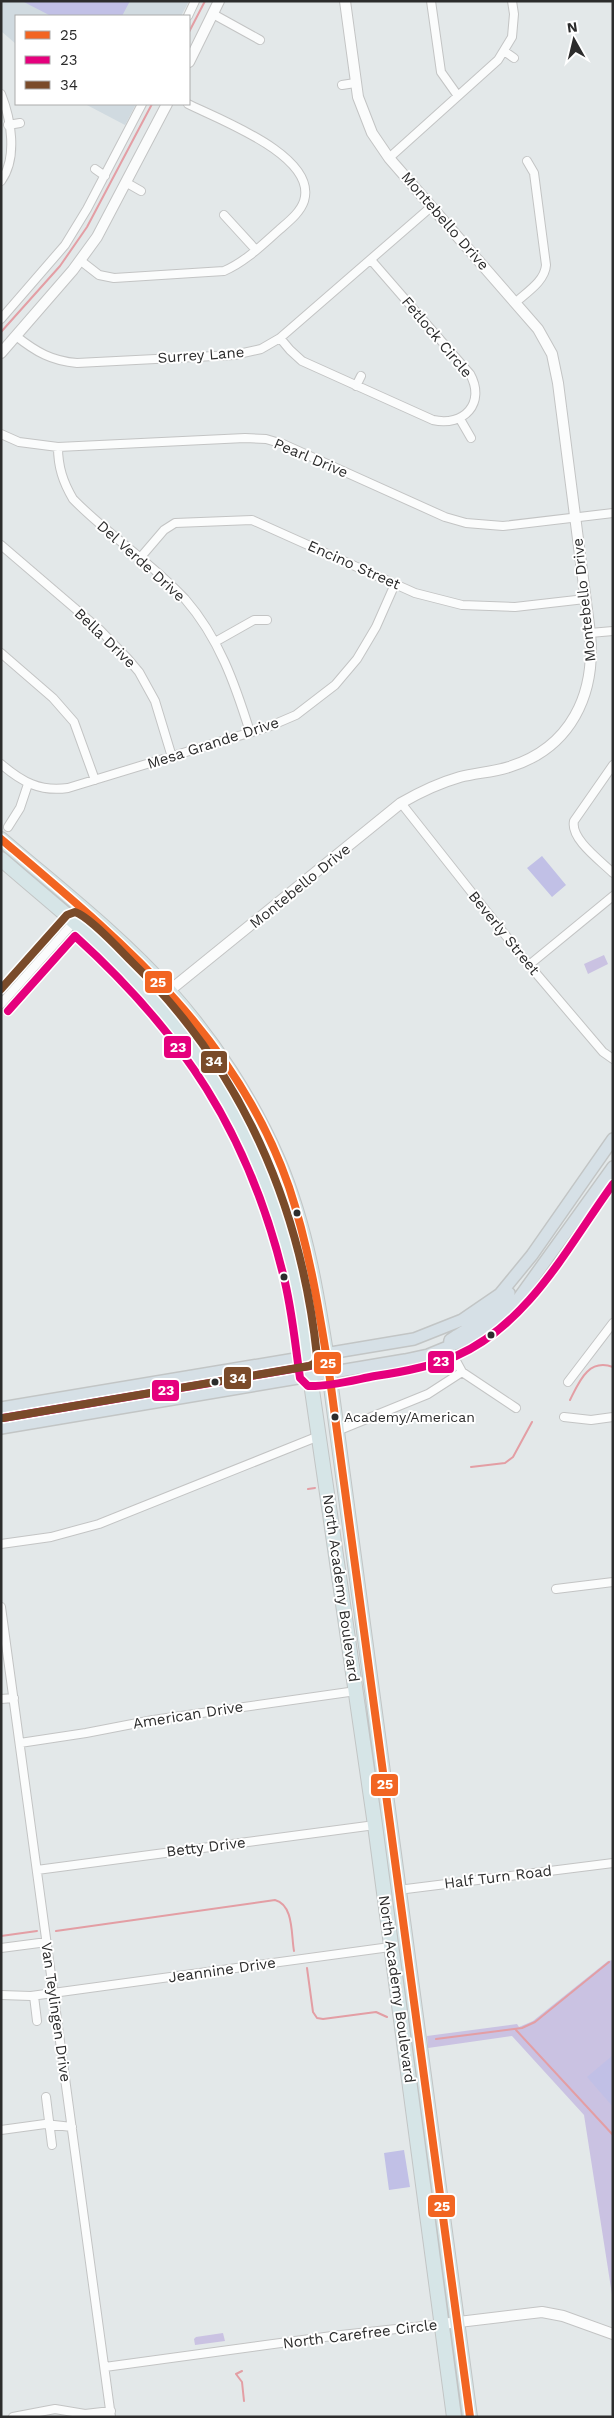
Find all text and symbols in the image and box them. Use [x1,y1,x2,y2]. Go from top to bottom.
legend [15,15,190,105]
north arrow [549,15,599,65]
text: N [566,18,578,36]
text: 25 [60,26,77,44]
text: 23 [60,51,78,69]
text: 34 [60,76,78,94]
street label: Montebello Drive [397,168,493,274]
street label: Fetlock Circle [398,293,476,381]
street label: Surrey Lane [157,343,245,367]
street label: Pearl Drive [271,434,351,482]
street label: Del Verde Drive [93,517,189,605]
street label: Encino Street [305,536,404,594]
street label: Montebello Drive [569,537,599,663]
street label: Bella Drive [71,604,139,672]
street label: Mesa Grande Drive [145,713,281,773]
street label: Montebello Drive [246,840,354,932]
street label: Beverly Street [465,887,544,979]
line badge: 25 [144,970,173,994]
text: 25 [150,974,166,990]
line badge: 23 [163,1035,192,1059]
text: 23 [170,1039,186,1055]
line badge: 34 [200,1050,228,1074]
text: 34 [205,1053,223,1069]
unlabelled marker [292,1208,302,1218]
unlabelled marker [279,1272,289,1282]
unlabelled marker [486,1330,496,1340]
line badge: 23 [427,1350,455,1374]
line badge: 25 [313,1351,342,1375]
text: 23 [433,1353,449,1369]
text: 25 [320,1355,336,1371]
line badge: 34 [223,1366,252,1390]
text: 34 [229,1370,247,1386]
unlabelled marker [210,1377,220,1387]
line badge: 23 [151,1379,180,1402]
text: 23 [158,1382,174,1398]
place label: Academy/American [344,1409,475,1425]
marker: Academy/American [330,1412,340,1422]
street label: North Academy Boulevard [319,1493,363,1683]
street label: American Drive [131,1697,245,1733]
line badge: 25 [370,1773,399,1797]
text: 25 [377,1776,393,1792]
street label: Betty Drive [165,1833,247,1861]
street label: Half Turn Road [443,1861,553,1893]
street label: North Academy Boulevard [375,1894,419,2084]
street label: Van Teylingen Drive [37,1941,75,2083]
street label: Jeannine Drive [167,1954,277,1986]
line badge: 25 [427,2194,456,2218]
text: 25 [434,2198,450,2214]
street label: North Carefree Circle [282,2316,438,2352]

